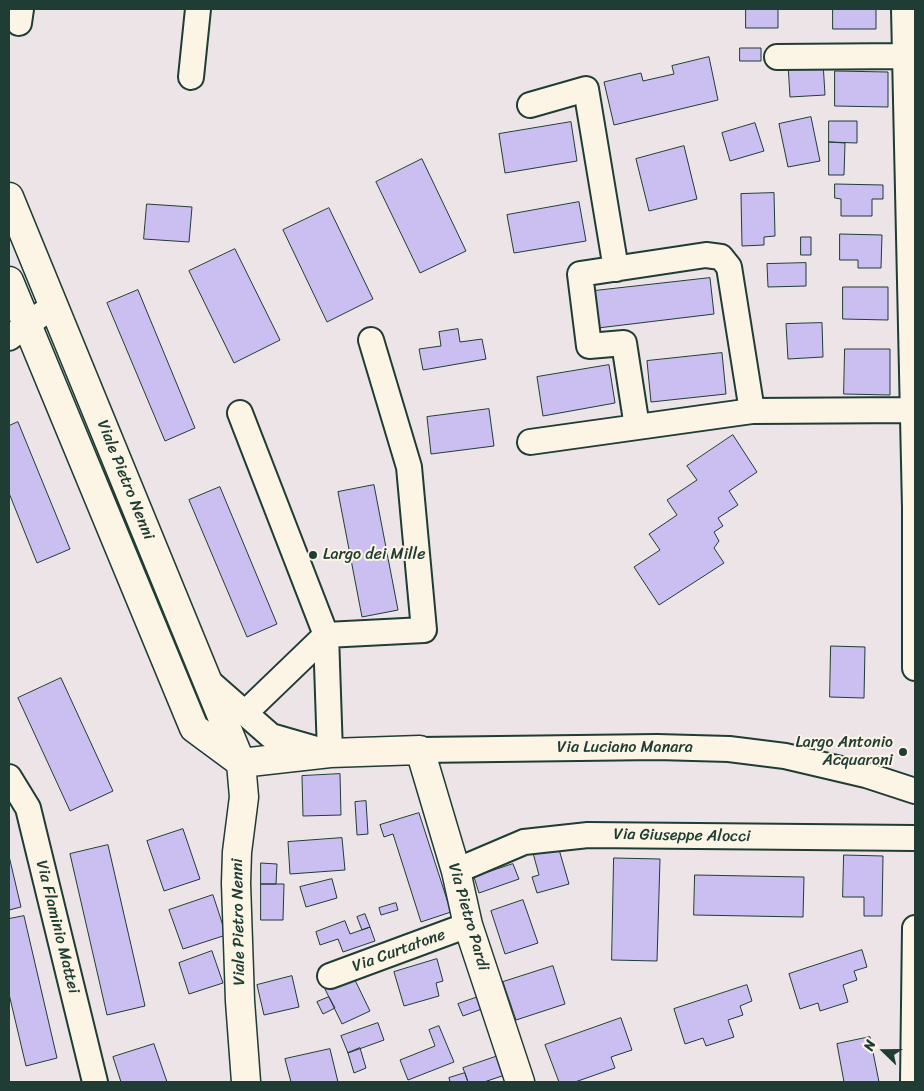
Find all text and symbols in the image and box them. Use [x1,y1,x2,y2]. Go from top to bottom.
street label: Viale Pietro Nenni [92,417,158,543]
place label: Largo dei Mille [323,545,425,565]
marker: Largo dei Mille [307,549,319,561]
place label: Largo Antonio Acquaroni [795,733,893,771]
street label: Via Luciano Manara [557,738,693,758]
marker: Largo Antonio Acquaroni [897,746,909,758]
street label: Via Giuseppe Alocci [613,825,751,847]
street label: Via Flaminio Mattei [31,858,83,996]
street label: Viale Pietro Nenni [228,858,250,986]
street label: Via Pietro Pardi [443,861,493,973]
street label: Via Curtatone [350,925,448,977]
north arrow [859,1026,909,1076]
text: N [856,1036,883,1054]

